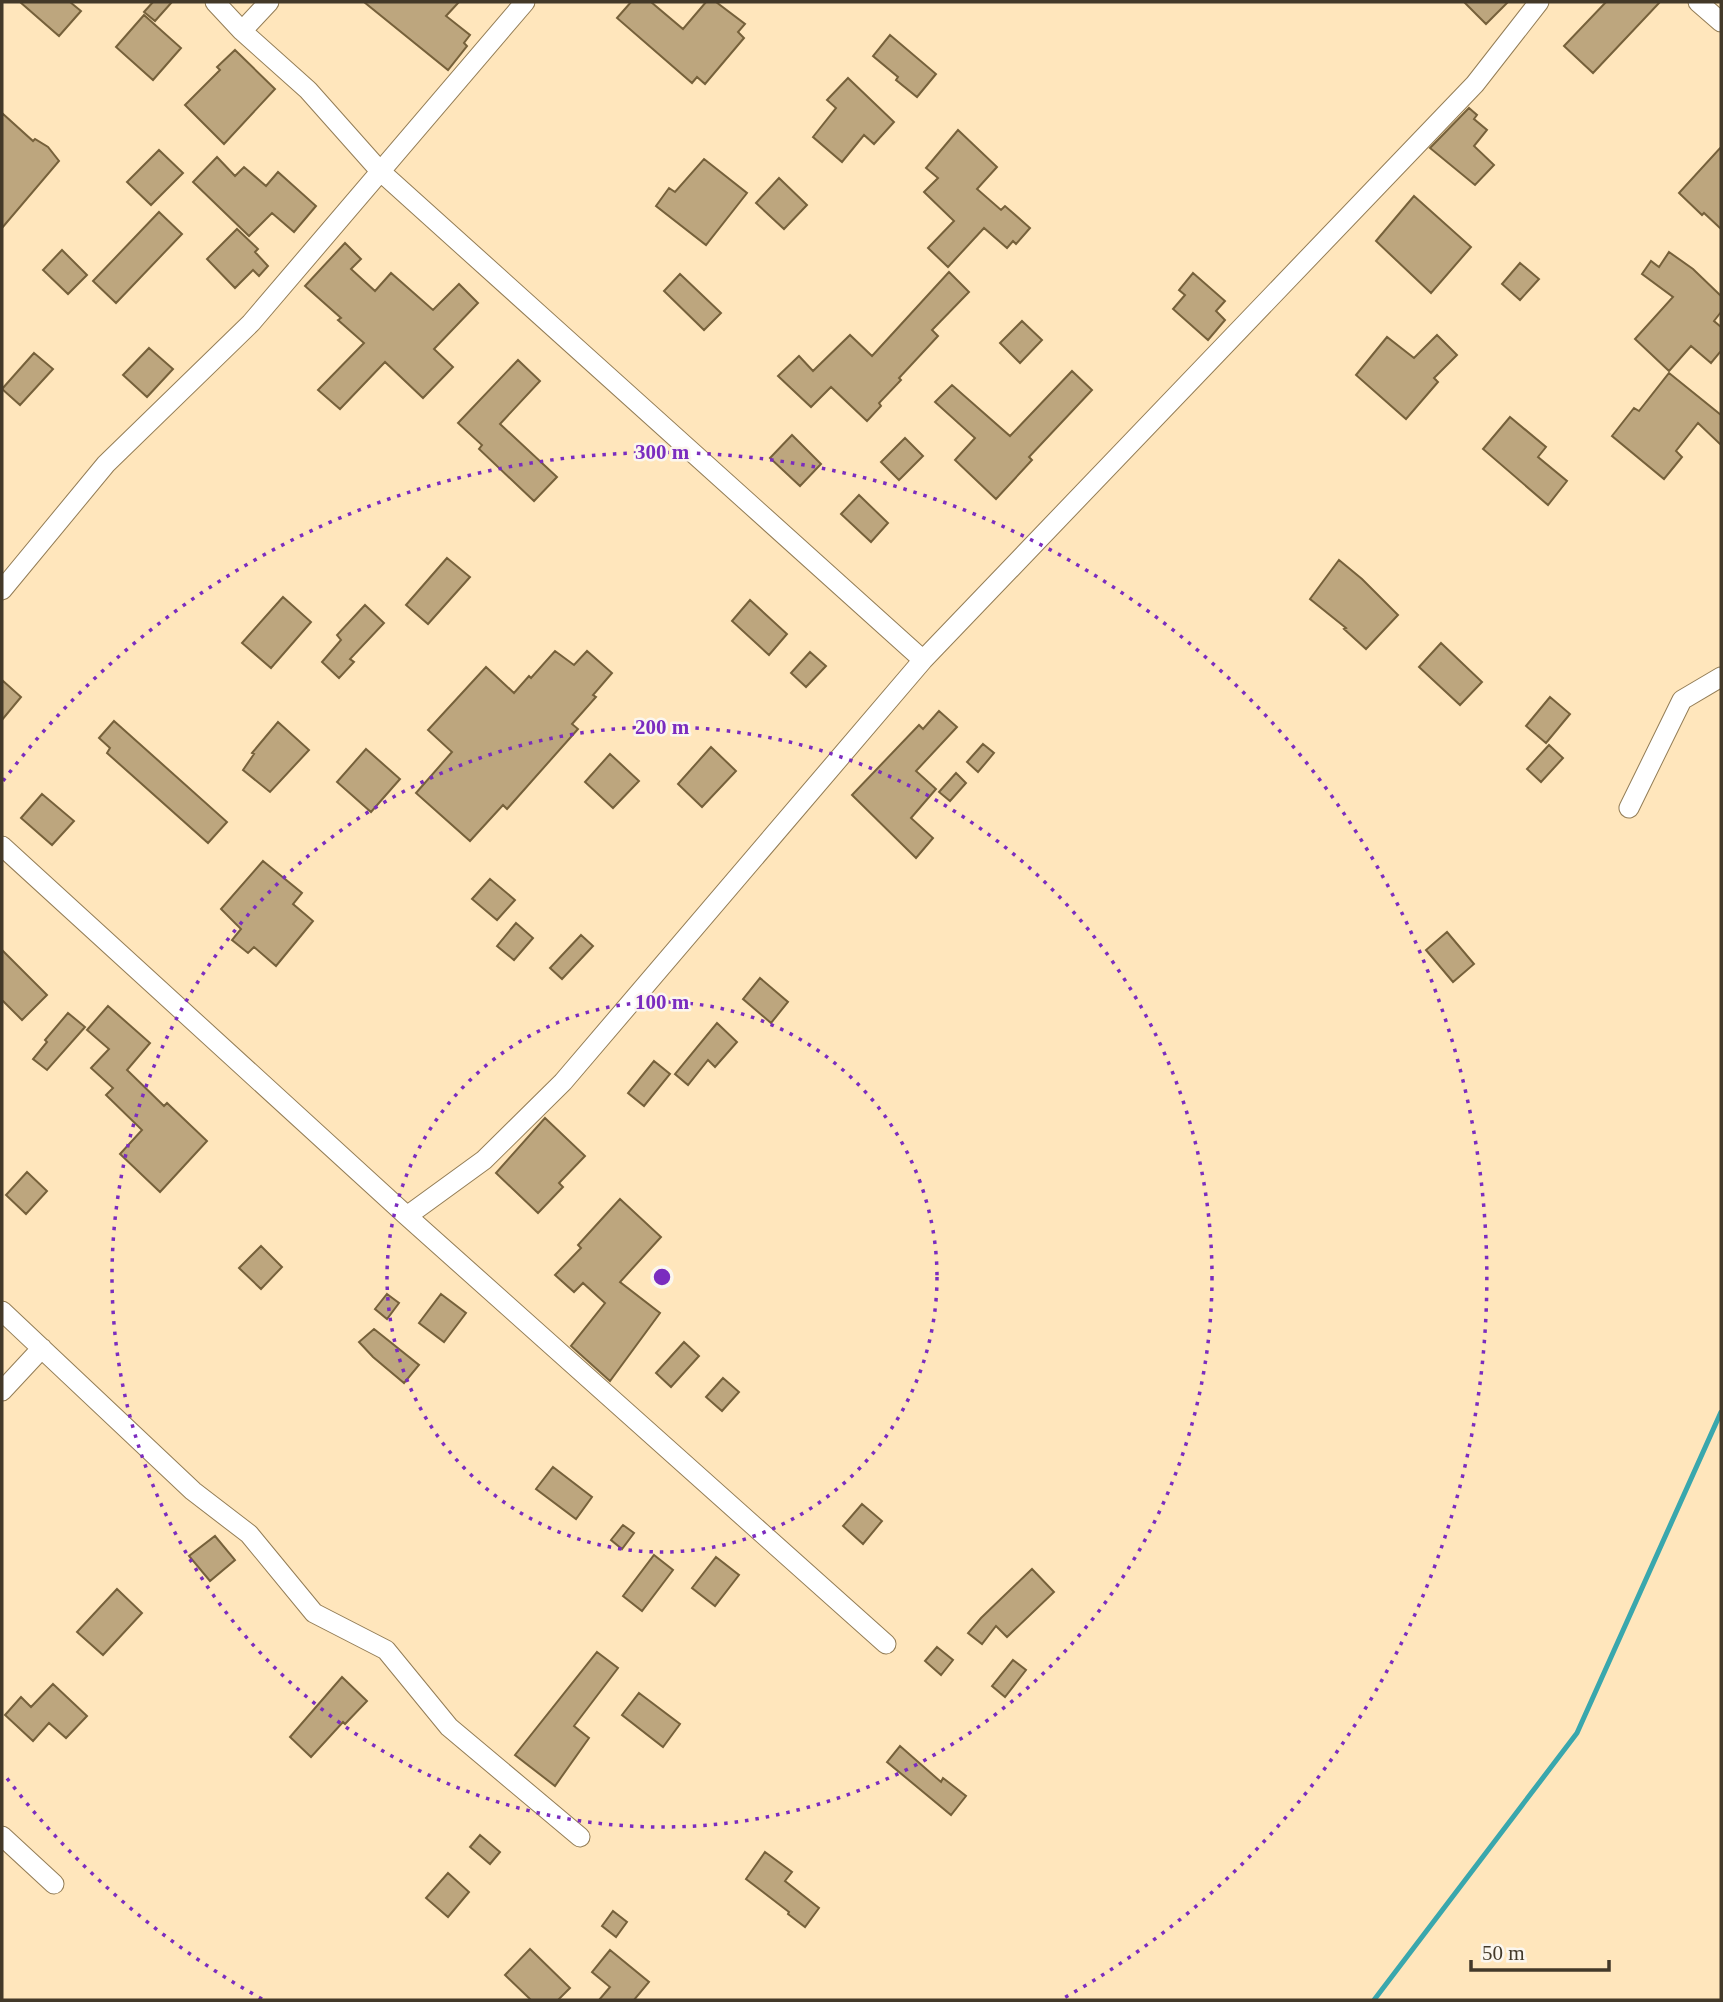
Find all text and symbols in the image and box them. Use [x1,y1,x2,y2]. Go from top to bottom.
text: 300 m [635,440,690,464]
text: 200 m [635,715,690,739]
text: 100 m [635,990,690,1014]
centre of rings [650,1265,674,1289]
scale bar [1471,1928,1609,1972]
text: 50 m [1482,1941,1525,1965]

